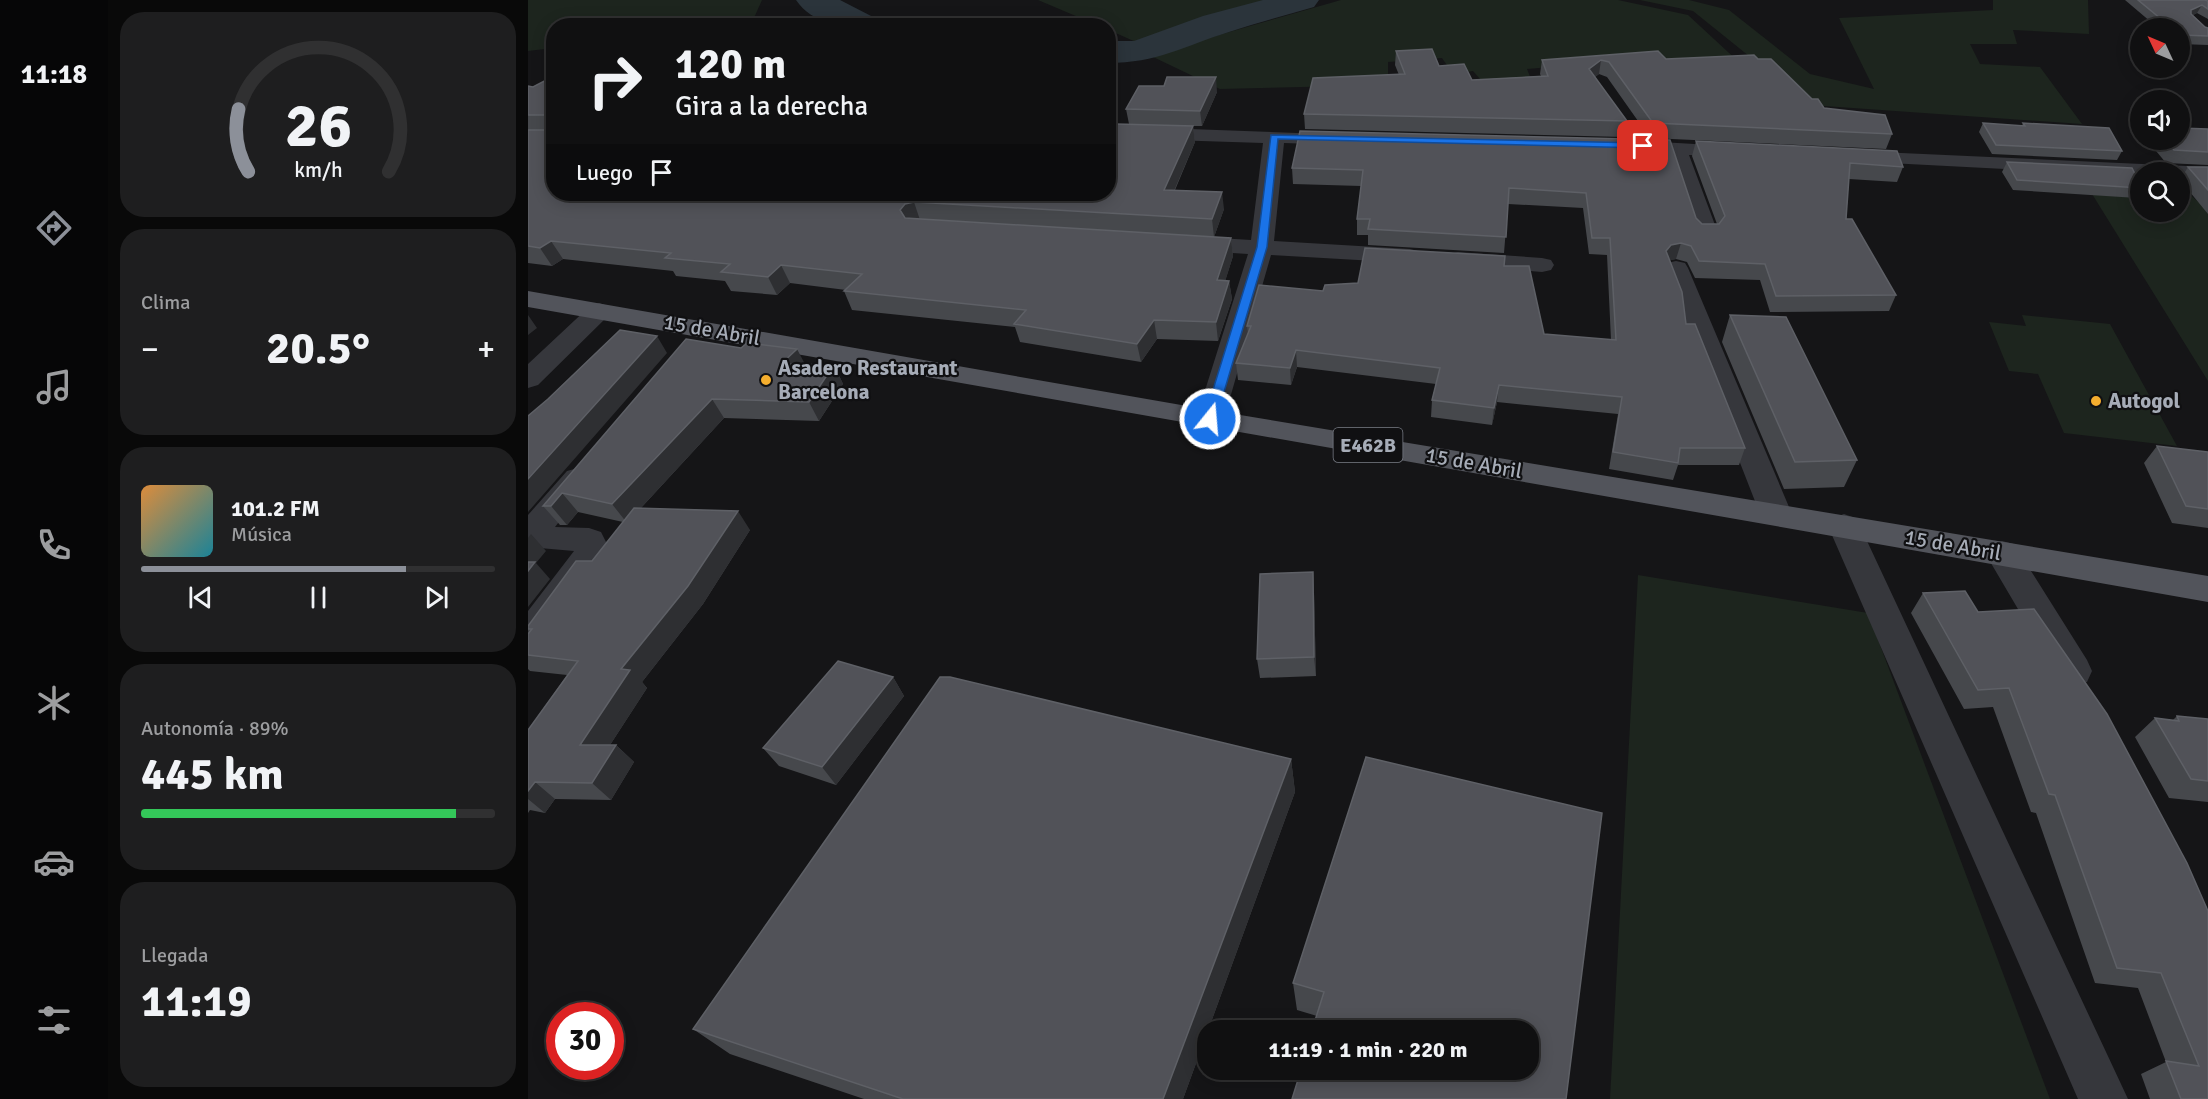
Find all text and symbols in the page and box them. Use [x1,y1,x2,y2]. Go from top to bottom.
north arrow [2130,18,2190,78]
map controls [2130,18,2190,222]
text: 120 m [675,39,786,90]
icon: right [576,42,654,120]
text: 11:18 [21,58,87,91]
text: 26 [284,87,352,164]
text: Gira a la derecha [675,90,868,123]
button: sound [2130,90,2190,150]
pin [1617,120,1668,171]
icon: arrive [1626,129,1659,162]
icon: arrive [645,156,678,189]
text: km/h [294,157,342,183]
text: Luego [576,159,633,186]
button: search [2130,162,2190,222]
icon: directions [33,207,75,249]
text: Clima [141,290,190,315]
street label: 15 de Abril [662,309,762,351]
text: 20.5° [266,321,370,376]
text: − [141,329,159,370]
text: + [477,329,495,370]
place label: Asadero Restaurant Barcelona [778,355,958,405]
icon: music [33,366,75,408]
marker: Asadero Restaurant Barcelona [759,373,773,387]
position arrow [1178,387,1242,451]
place label: Autogol [2108,388,2181,414]
marker: Autogol [2089,394,2103,408]
road number: E462B [1334,428,1402,462]
street label: 15 de Abril [1424,442,1524,484]
text: 101.2 FM [231,495,320,522]
text: Música [231,522,292,547]
icon: phone [33,524,75,566]
street label: 15 de Abril [1903,524,2003,566]
icon: previous [184,581,217,614]
icon: pause [302,581,335,614]
icon: next [420,581,453,614]
icon: climate [33,682,75,724]
text: Autonomía · 89% [141,716,289,741]
text: 445 km [141,747,284,802]
icon: car [33,841,75,883]
text: Llegada [141,943,208,968]
text: 11:19 [141,974,251,1029]
icon: filters [33,999,75,1041]
speed limit sign: 30 [546,1002,624,1080]
text: 11:19 · 1 min · 220 m [1268,1036,1468,1063]

